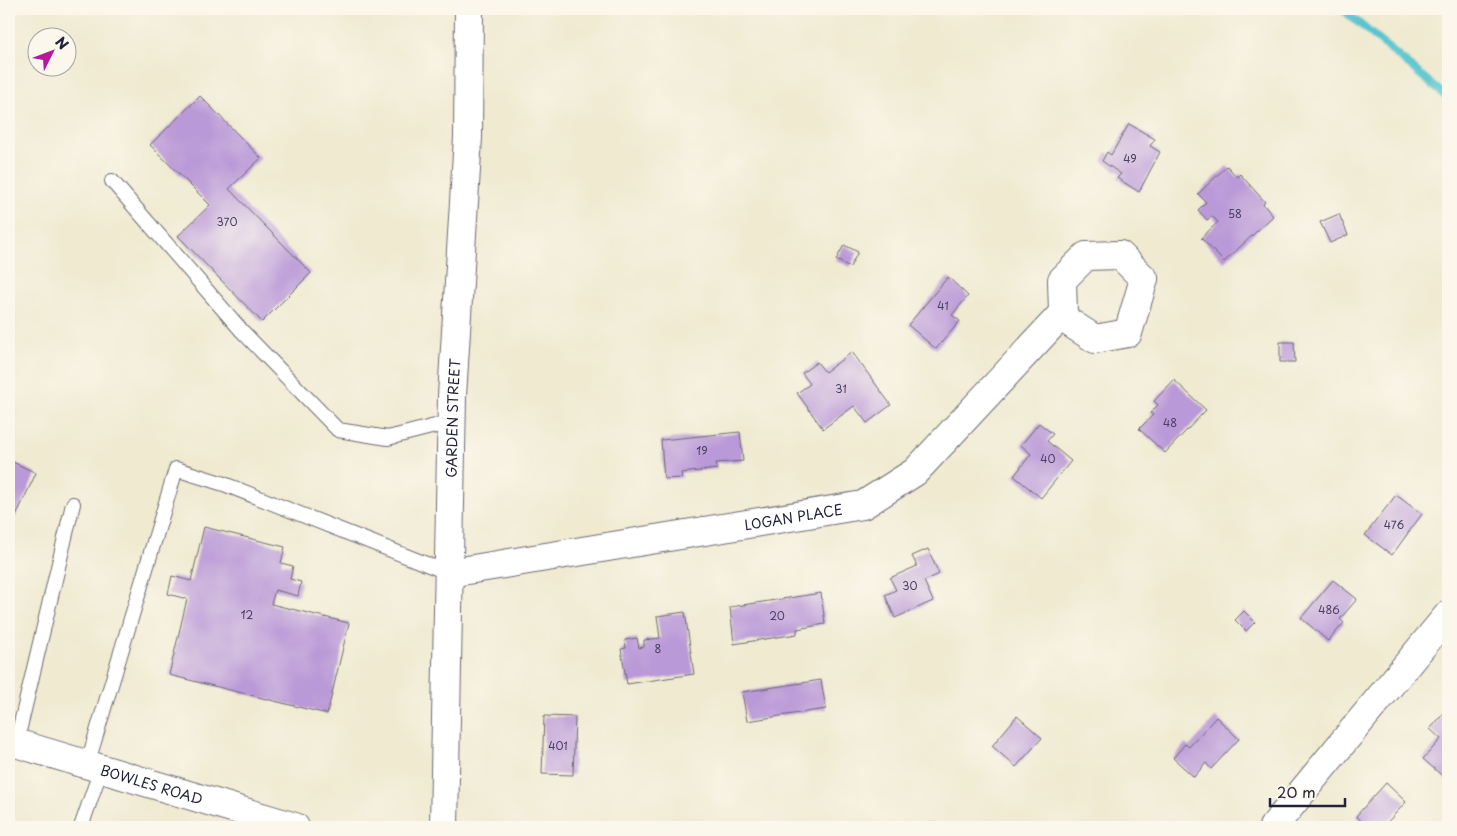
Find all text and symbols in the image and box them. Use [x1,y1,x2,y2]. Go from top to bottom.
north arrow [28,28,78,78]
text: N [51,32,74,54]
house number: 49 [1123,150,1137,167]
house number: 58 [1228,205,1242,222]
house number: 370 [217,213,237,230]
house number: 41 [937,297,949,314]
street label: GARDEN STREET [440,357,465,478]
house number: 31 [835,380,847,397]
house number: 48 [1163,414,1177,431]
house number: 19 [696,442,708,459]
house number: 40 [1040,450,1056,467]
street label: LOGAN PLACE [743,498,844,535]
house number: 476 [1384,516,1405,533]
house number: 30 [902,577,918,594]
house number: 486 [1318,601,1340,618]
house number: 12 [241,606,254,623]
house number: 20 [769,607,785,624]
house number: 8 [655,640,662,657]
house number: 401 [548,737,568,754]
street label: BOWLES ROAD [98,759,205,809]
scale bar [1270,776,1344,808]
text: 20 m [1277,780,1316,803]

